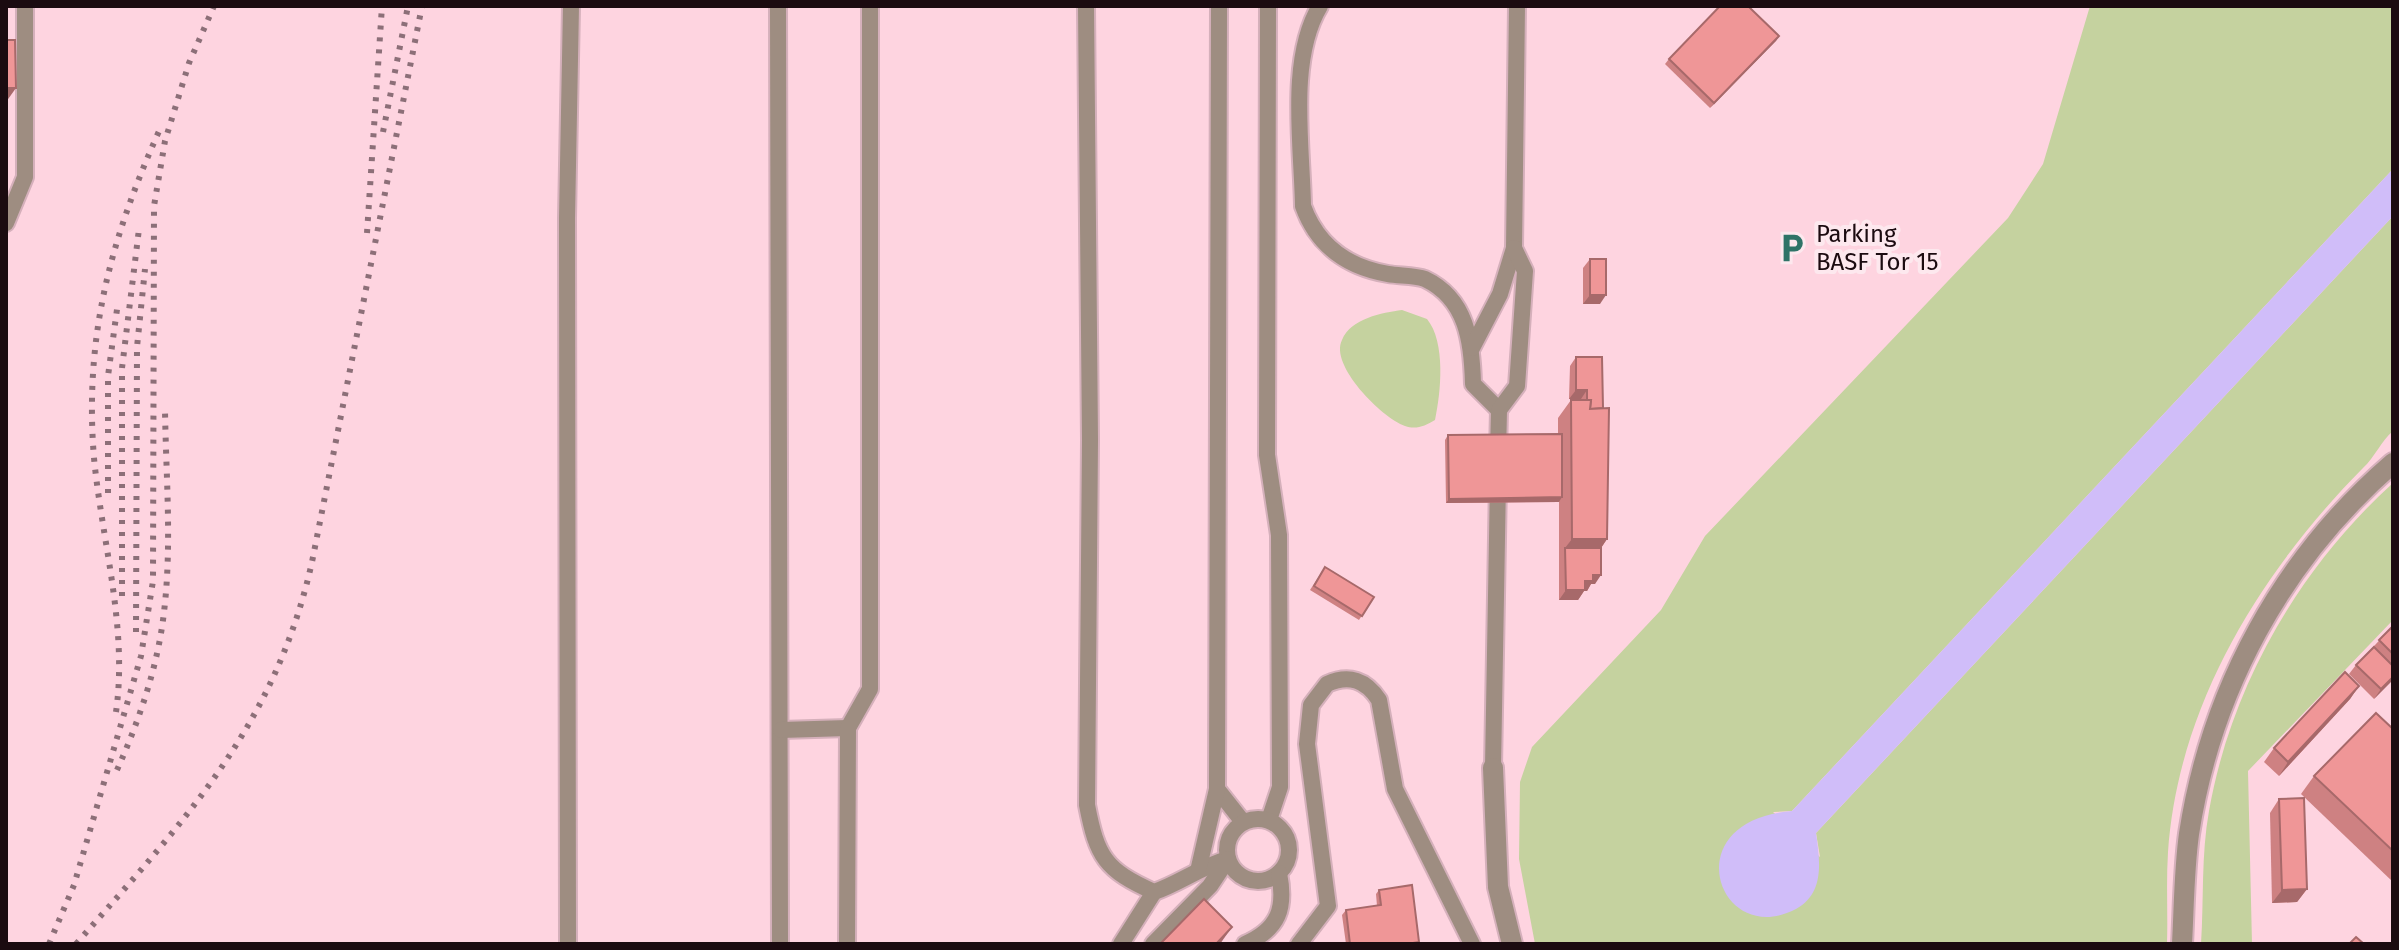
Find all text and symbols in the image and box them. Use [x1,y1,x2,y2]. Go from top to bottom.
place label: Parking BASF Tor 15 [1816,220,1939,276]
parking icon: Parking BASF Tor 15 [1775,231,1809,265]

